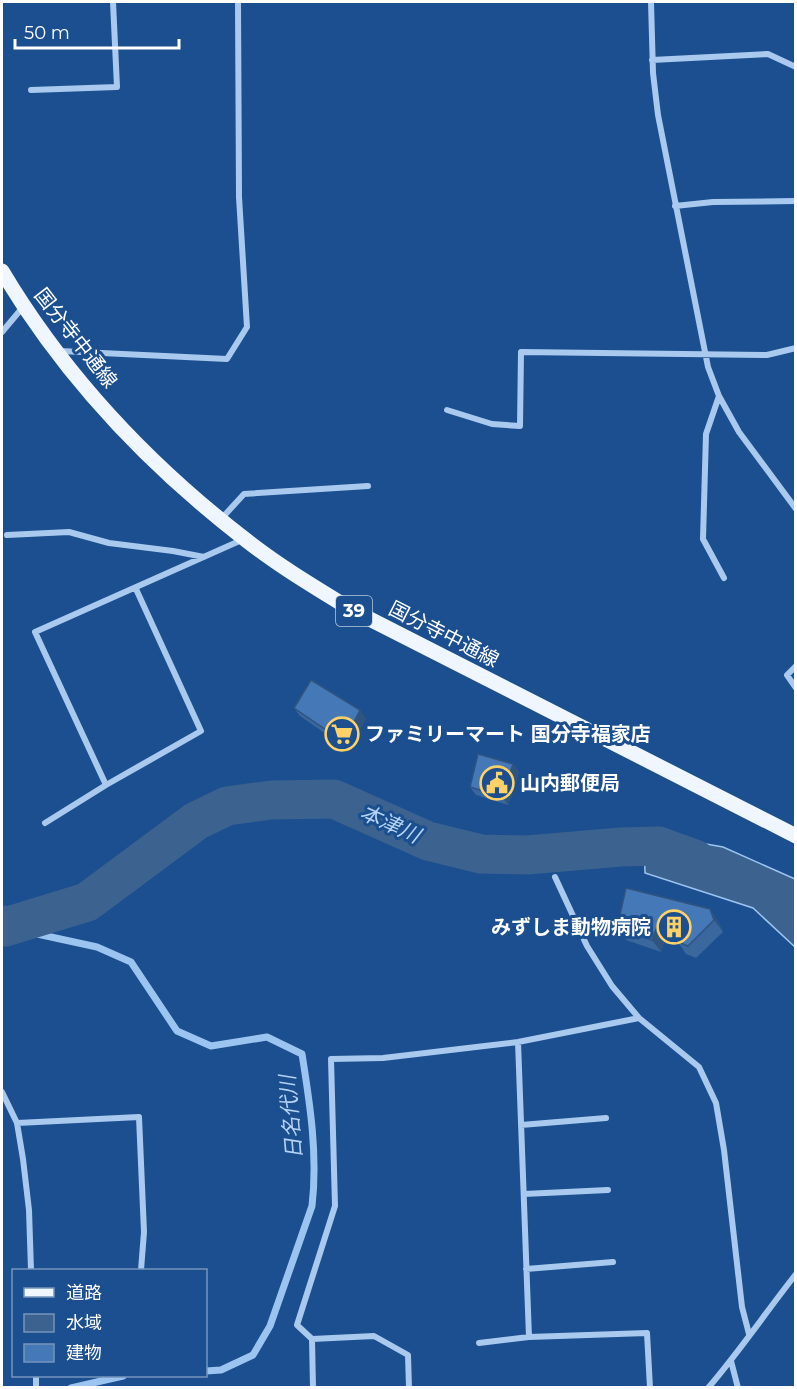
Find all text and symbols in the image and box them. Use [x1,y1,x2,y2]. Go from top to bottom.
scale bar [15,12,178,50]
text: 50 m [24,22,70,44]
street label: 国分寺中通線 [30,283,122,393]
road number: 39 [336,596,372,626]
street label: 国分寺中通線 [385,596,503,672]
supermarket icon: ファミリーマート 国分寺福家店 [324,716,360,752]
place label: ファミリーマート 国分寺福家店 [365,722,651,746]
public building icon: 山内郵便局 [479,765,515,801]
place label: 山内郵便局 [520,771,620,795]
water label: 本津川 [356,799,426,849]
building icon: みずしま動物病院 [656,909,692,945]
place label: みずしま動物病院 [491,915,651,939]
water label: 日名代川 [274,1072,307,1160]
legend [12,1269,207,1377]
text: 道路 [66,1282,102,1304]
text: 水域 [66,1312,102,1334]
text: 建物 [66,1342,102,1364]

